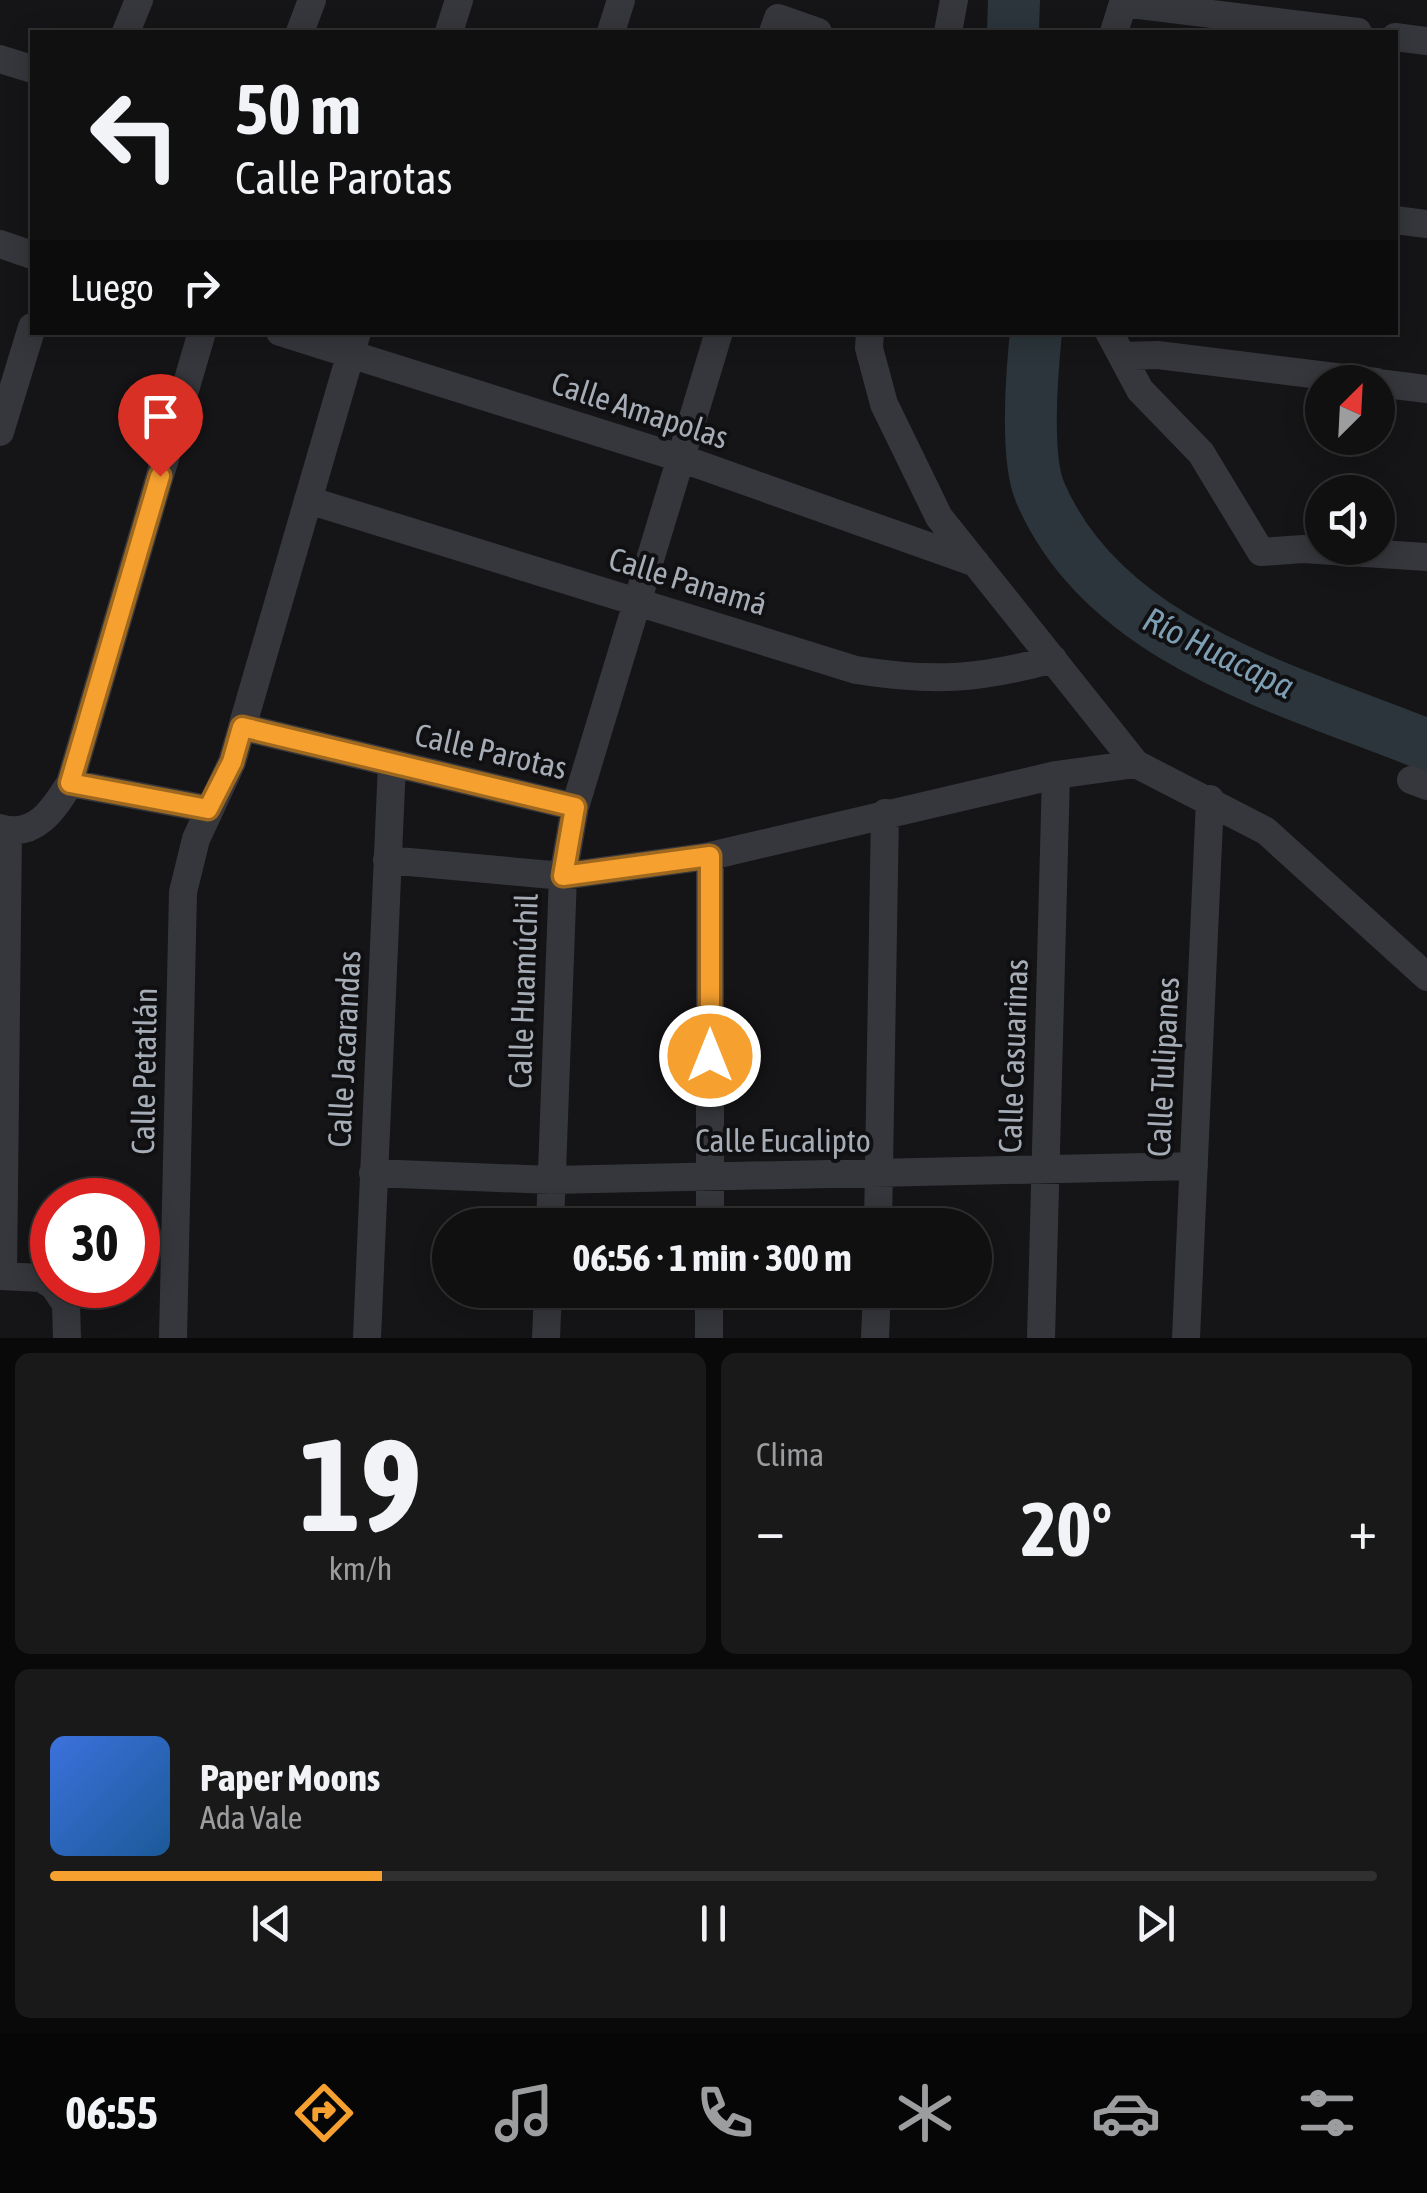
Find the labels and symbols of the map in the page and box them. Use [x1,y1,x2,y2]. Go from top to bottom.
street label: Calle Amapolas [547,364,733,456]
north arrow [1305,365,1395,455]
pin [118,374,203,477]
street label: Calle Panamá [605,539,771,623]
water label: Río Huacapa [1137,598,1301,706]
street label: Calle Parotas [412,716,570,786]
street label: Calle Huamúchil [501,892,545,1089]
street label: Calle Jacarandas [320,950,368,1148]
street label: Calle Casuarinas [991,958,1035,1154]
street label: Calle Tulipanes [1140,976,1186,1158]
street label: Calle Petatlán [124,987,164,1155]
position arrow [658,1004,762,1108]
street label: Calle Eucalipto [695,1122,871,1159]
speed limit sign: 30 [30,1178,160,1308]

